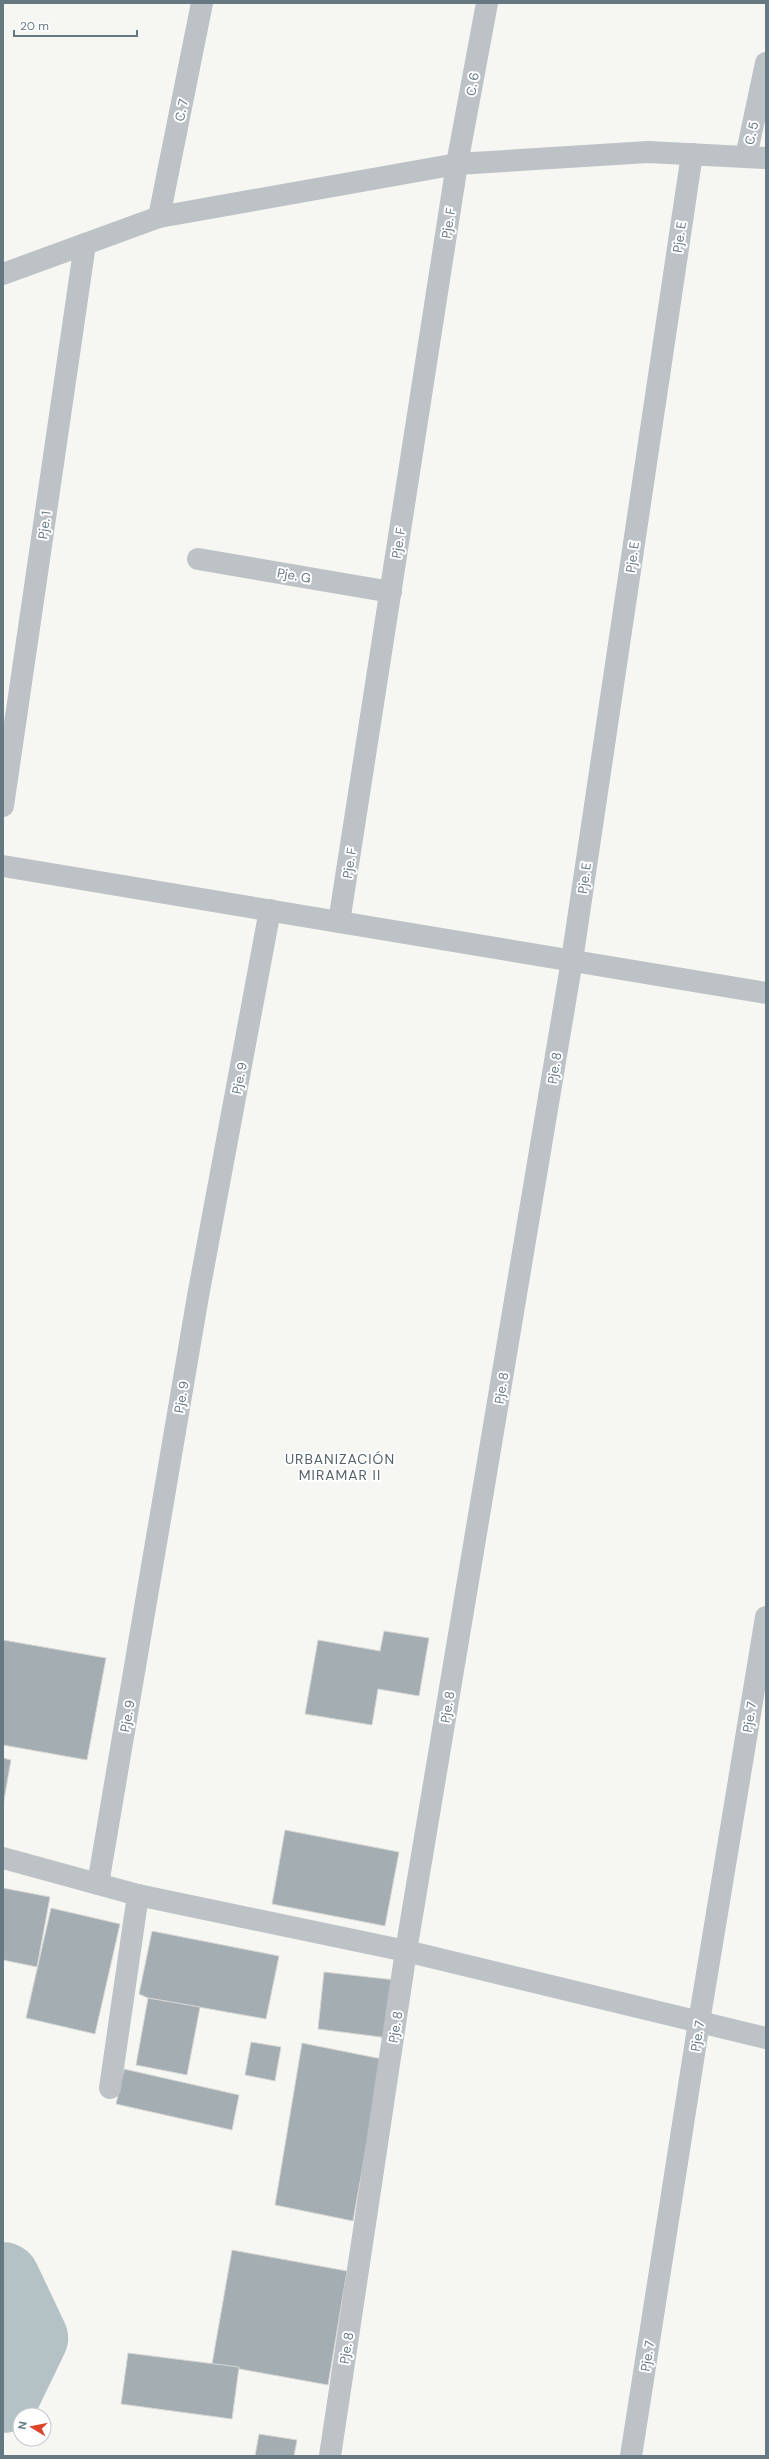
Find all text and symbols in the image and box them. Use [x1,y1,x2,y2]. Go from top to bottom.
scale bar [14,12,137,38]
text: 20 m [20,18,49,34]
street label: C. 6 [462,71,483,97]
street label: C. 7 [171,97,192,123]
street label: C. 5 [741,120,762,146]
street label: Pje. F [438,206,459,240]
street label: Pje. E [669,220,690,254]
street label: Pje. 1 [34,510,55,540]
street label: Pje. F [388,526,409,560]
street label: Pje. E [622,540,643,574]
street label: Pje. G [276,564,312,587]
street label: Pje. F [339,846,360,880]
street label: Pje. E [574,861,595,895]
street label: Pje. 8 [544,1051,565,1085]
street label: Pje. 9 [228,1061,251,1096]
street label: Pje. 8 [491,1371,512,1405]
street label: Pje. 9 [170,1380,193,1414]
district label: URBANIZACIÓN MIRAMAR II [285,1450,395,1484]
street label: Pje. 8 [437,1690,458,1724]
street label: Pje. 9 [116,1699,139,1733]
street label: Pje. 7 [739,1700,760,1734]
street label: Pje. 8 [385,2010,406,2044]
street label: Pje. 7 [687,2019,708,2053]
street label: Pje. 8 [336,2331,357,2365]
street label: Pje. 7 [637,2339,658,2373]
north arrow [12,2407,52,2447]
text: N [15,2420,30,2430]

